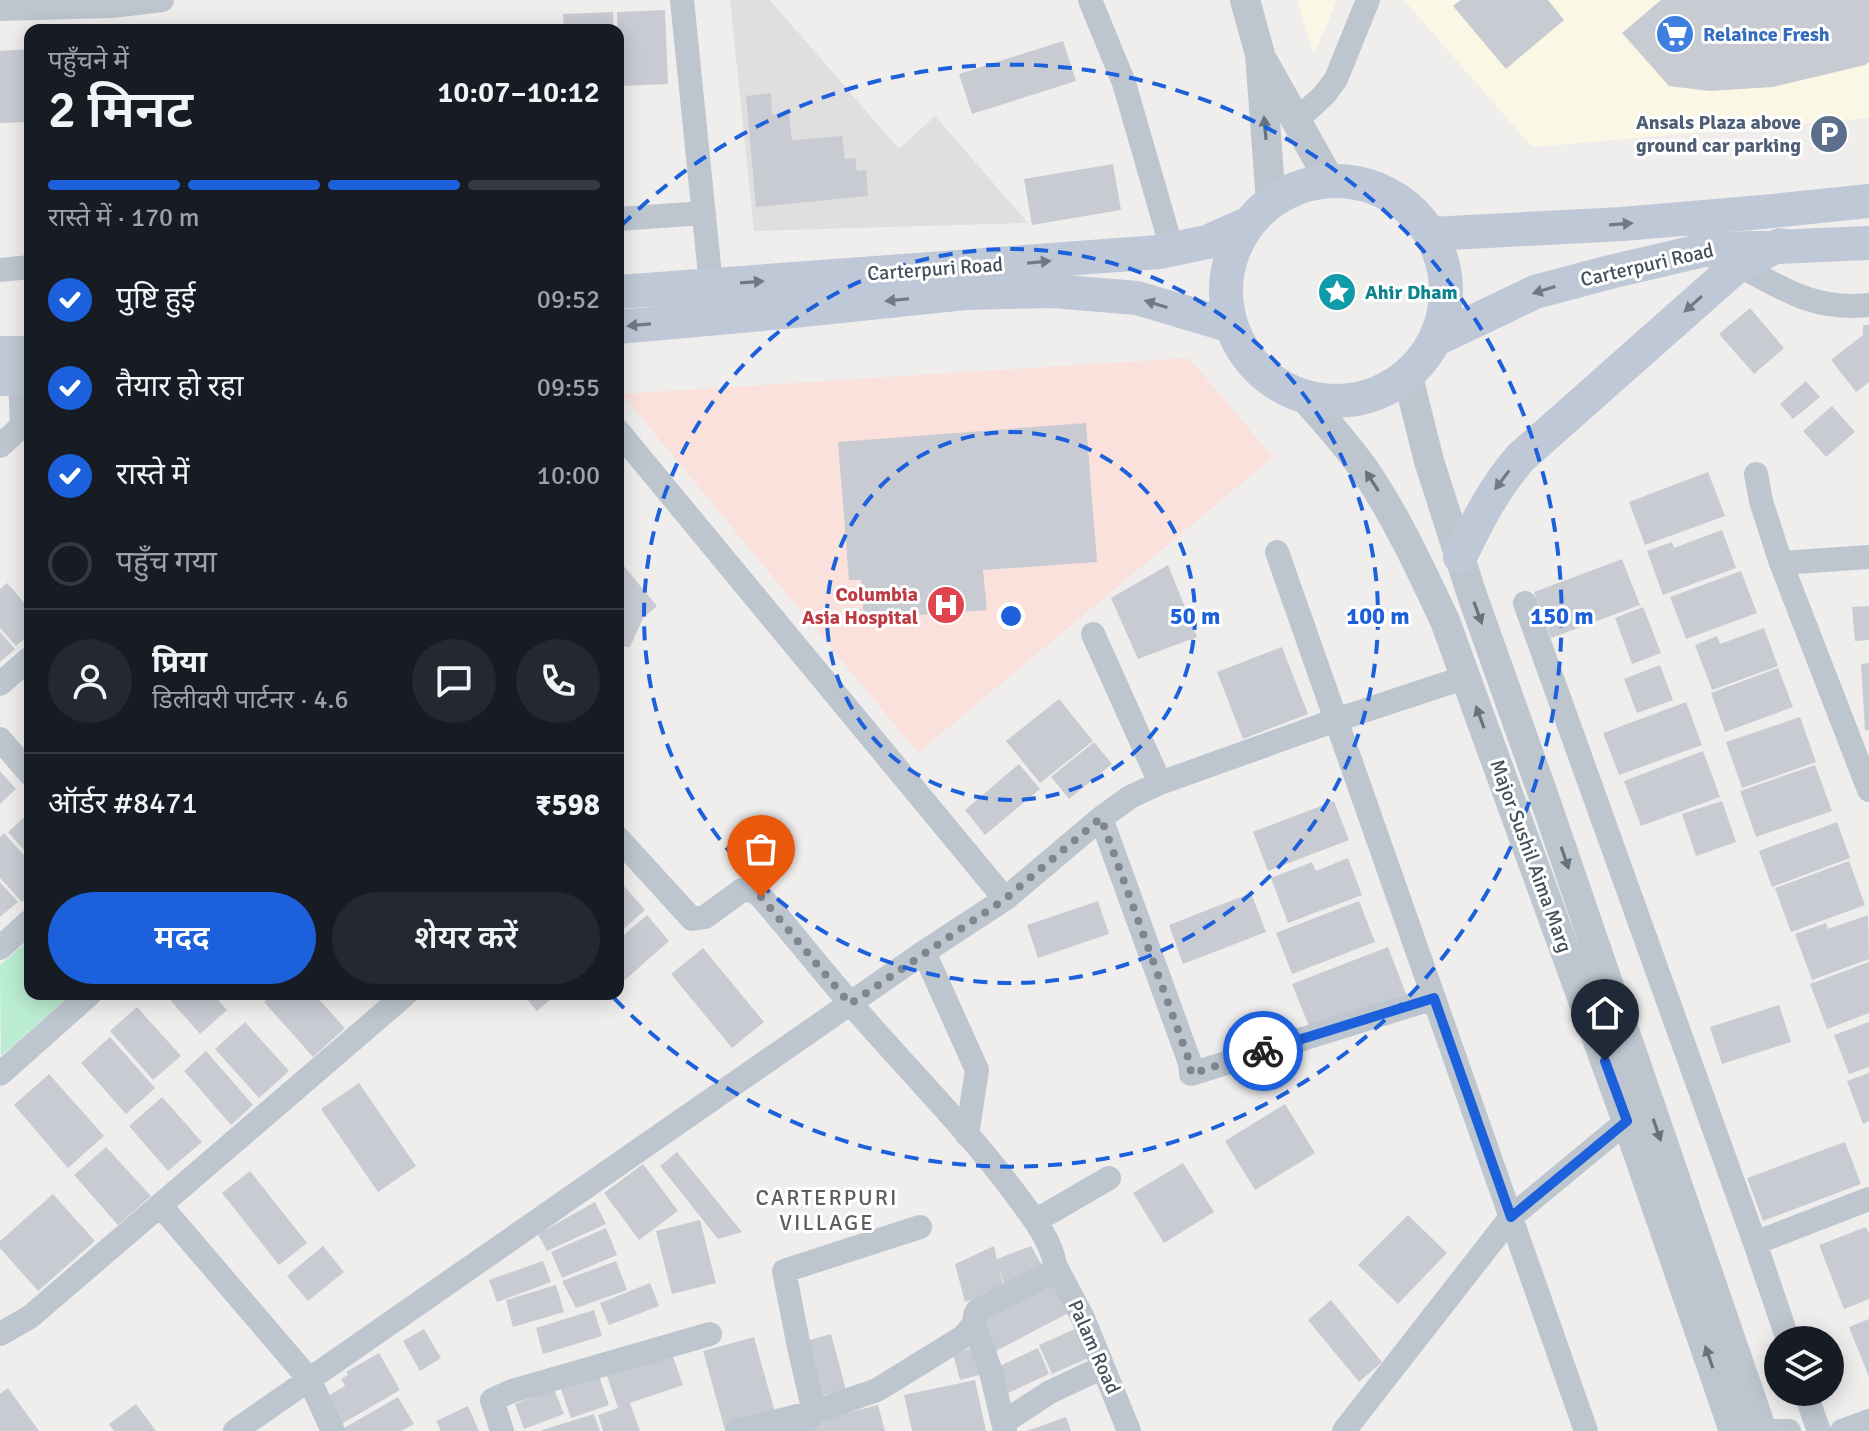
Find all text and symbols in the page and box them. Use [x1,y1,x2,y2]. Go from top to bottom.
supermarket icon: Relaince Fresh [1654,13,1696,55]
place label: Relaince Fresh [1703,22,1830,47]
text: पहुँचने में [48,45,129,77]
text: 10:07–10:12 [437,74,600,111]
text: 2 मिनट [48,78,193,142]
place label: Ansals Plaza above ground car parking [1636,110,1801,158]
parking icon: Ansals Plaza above ground car parking [1808,113,1850,155]
one-way arrow [1259,115,1272,140]
text: रास्ते में · 170 m [48,202,200,234]
one-way arrow [1609,217,1634,230]
street label: Carterpuri Road [1578,238,1716,292]
street label: Carterpuri Road [866,252,1004,286]
one-way arrow [1027,255,1052,268]
place icon: Ahir Dham [1316,271,1358,313]
one-way arrow [740,275,765,288]
icon: check [48,278,92,322]
text: पुष्टि हुई [116,280,196,317]
place label: Ahir Dham [1365,280,1458,305]
text: 09:52 [537,284,600,316]
one-way arrow [1532,284,1556,297]
one-way arrow [885,293,910,306]
one-way arrow [1683,295,1703,312]
one-way arrow [1144,297,1168,310]
one-way arrow [626,319,651,332]
icon: check [48,366,92,410]
text: तैयार हो रहा [116,368,243,405]
text: 09:55 [537,372,600,404]
icon: check [48,454,92,498]
text: रास्ते में [116,456,189,493]
text: 10:00 [537,460,600,492]
one-way arrow [1495,470,1511,491]
one-way arrow [1364,471,1379,492]
text: पहुँच गया [116,544,217,581]
place label: Columbia Asia Hospital [802,582,918,630]
hospital icon: Columbia Asia Hospital [925,584,967,626]
text: 50 m [1170,601,1220,631]
text: 100 m [1346,601,1410,631]
one-way arrow [1472,601,1485,625]
text: 150 m [1530,601,1594,631]
centre of rings [997,602,1025,630]
button: person [48,639,132,723]
button: chat [412,639,496,723]
button: phone [516,639,600,723]
text: प्रिया [152,644,207,681]
text: डिलीवरी पार्टनर · 4.6 [152,684,349,716]
one-way arrow [1474,705,1486,729]
street label: Major Sushil Aima Marg [1484,756,1578,956]
text: ऑर्डर #8471 [48,785,198,822]
text: ₹598 [535,787,600,824]
pin [727,815,795,897]
icon: bag [739,827,783,871]
one-way arrow [1559,846,1571,870]
button: मदद [48,892,316,984]
button: शेयर करें [332,892,600,984]
pin [1571,979,1639,1061]
icon: home [1583,991,1627,1035]
courier [1223,1011,1303,1091]
icon: bike [1241,1029,1285,1073]
one-way arrow [1652,1119,1664,1143]
district label: CARTERPURI VILLAGE [755,1184,899,1236]
street label: Palam Road [1062,1296,1126,1398]
map controls [1764,1326,1844,1406]
button: layers [1764,1326,1844,1406]
one-way arrow [1702,1345,1714,1369]

